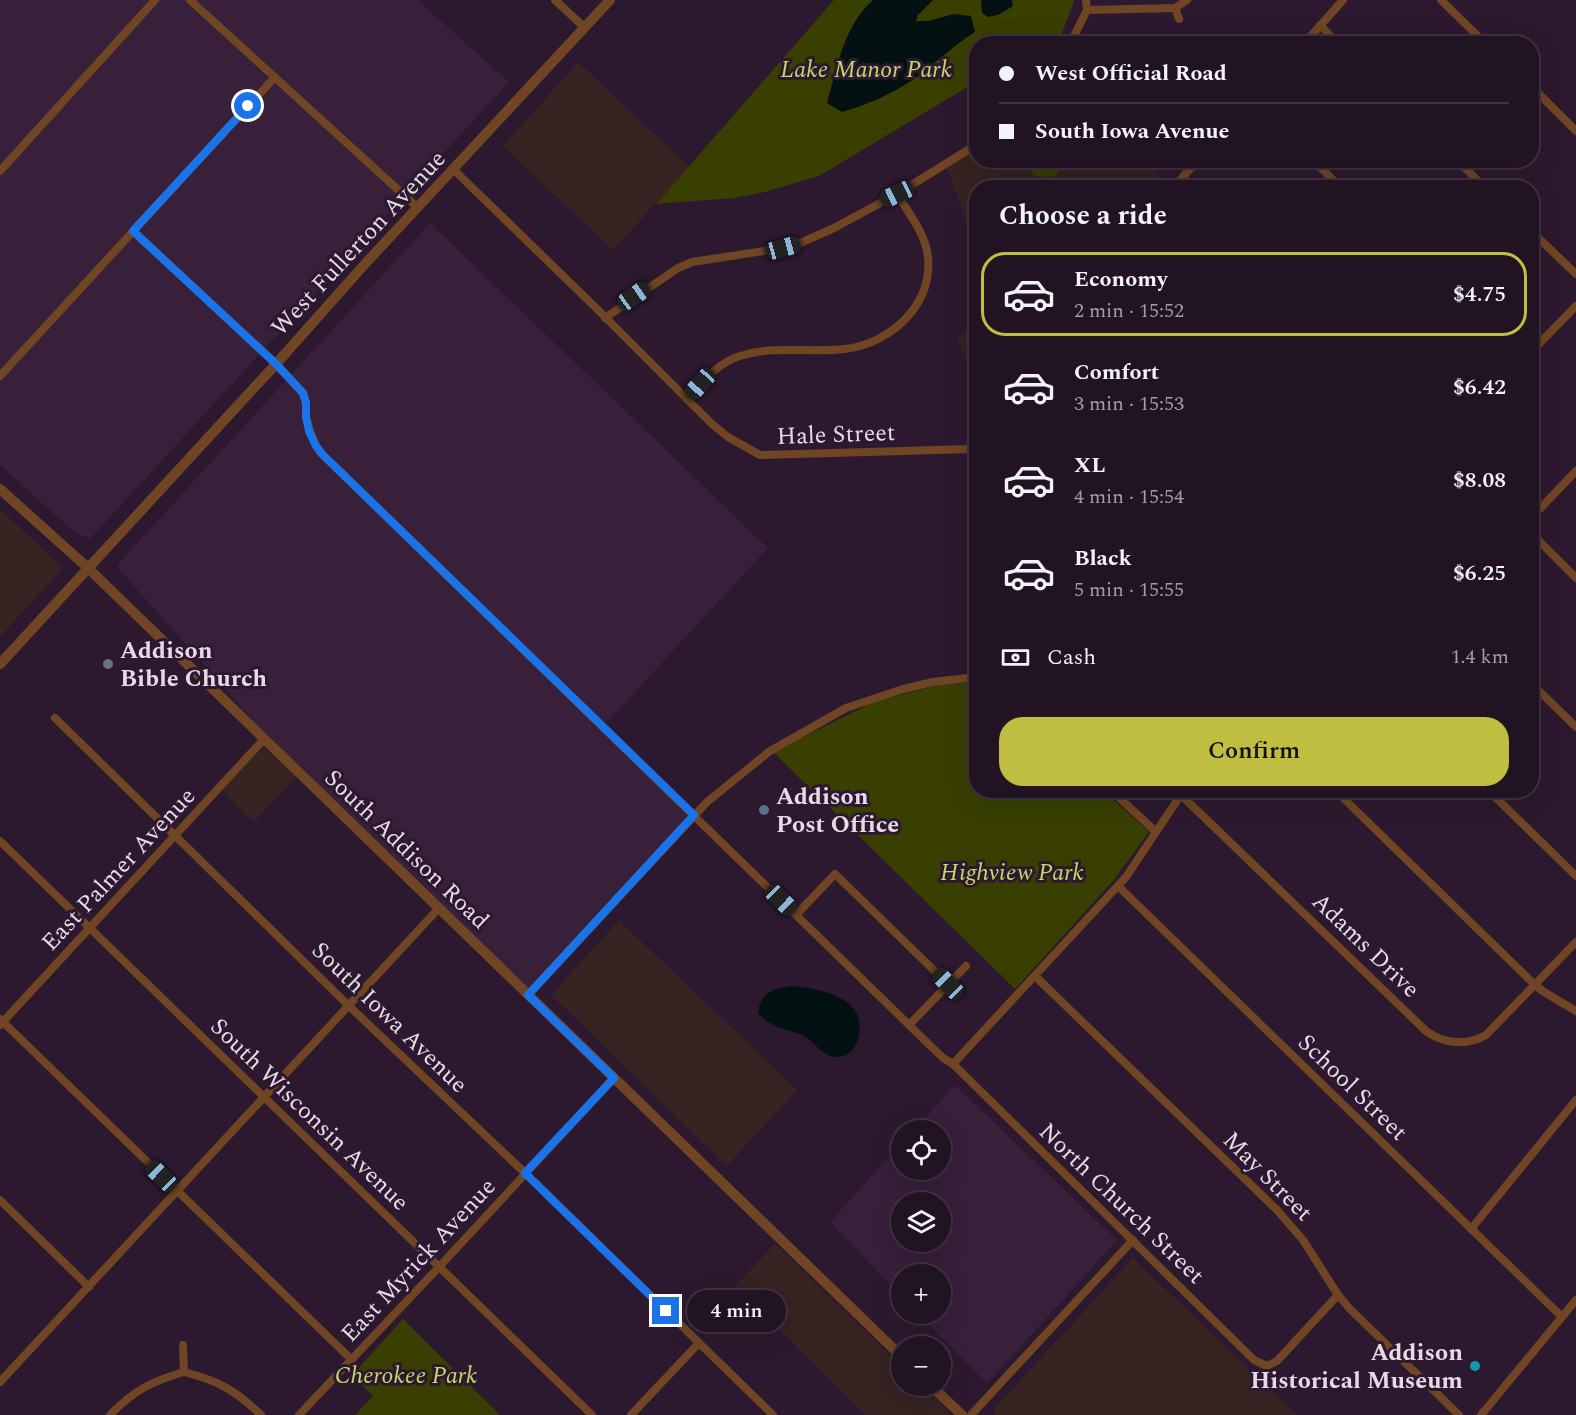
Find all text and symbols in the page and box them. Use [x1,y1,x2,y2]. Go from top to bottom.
park label: Lake Manor Park [780,52,952,88]
text: West Official Road [1035,57,1227,90]
route start [234,92,261,119]
text: South Iowa Avenue [1035,115,1229,148]
street label: West Fullerton Avenue [263,142,455,345]
car [877,178,917,210]
text: Choose a ride [999,195,1167,237]
car [763,235,803,261]
text: Economy [1074,263,1167,296]
icon: car [1002,267,1056,321]
car [614,278,654,314]
text: $4.75 [1453,278,1506,311]
text: 2 min · 15:52 [1074,296,1184,326]
text: Comfort [1074,356,1159,389]
icon: car [1002,360,1056,414]
car [681,365,719,403]
text: $6.42 [1453,371,1506,404]
text: 3 min · 15:53 [1074,389,1184,419]
street label: Hale Street [776,415,896,455]
text: XL [1074,449,1105,482]
icon: car [1002,453,1056,507]
text: $8.08 [1453,464,1506,497]
text: 4 min · 15:54 [1074,482,1184,512]
text: Black [1074,542,1132,575]
icon: car [1002,546,1056,600]
text: $6.25 [1453,557,1506,590]
text: 5 min · 15:55 [1074,575,1184,605]
place label: Addison Bible Church [120,633,267,697]
icon: cash [999,641,1032,674]
text: Cash [1047,641,1096,674]
text: 1.4 km [1451,642,1509,672]
marker: Addison Bible Church [101,657,115,671]
button: Confirm [999,717,1509,786]
street label: South Addison Road [316,761,497,938]
place label: Addison Post Office [776,779,899,843]
street label: East Palmer Avenue [33,780,204,960]
marker: Addison Post Office [757,803,771,817]
park label: Highview Park [940,855,1084,891]
car [762,881,800,919]
street label: Adams Drive [1303,885,1428,1007]
street label: South Iowa Avenue [303,933,476,1102]
car [929,965,967,1003]
street label: South Wisconsin Avenue [202,1010,417,1220]
street label: School Street [1289,1026,1415,1150]
street label: North Church Street [1030,1115,1213,1293]
map controls [891,1120,951,1396]
button: locate [891,1120,951,1180]
street label: May Street [1214,1123,1321,1230]
car [142,1157,180,1195]
street label: East Myrick Avenue [333,1170,505,1351]
button: layers [891,1192,951,1252]
button: + [891,1264,951,1324]
callout: 4 min [687,1290,786,1332]
text: 4 min [711,1296,762,1326]
route end [652,1297,679,1324]
place label: Addison Historical Museum [1250,1335,1463,1399]
button: − [891,1336,951,1396]
park label: Cherokee Park [335,1358,477,1394]
marker: Addison Historical Museum [1468,1359,1482,1373]

